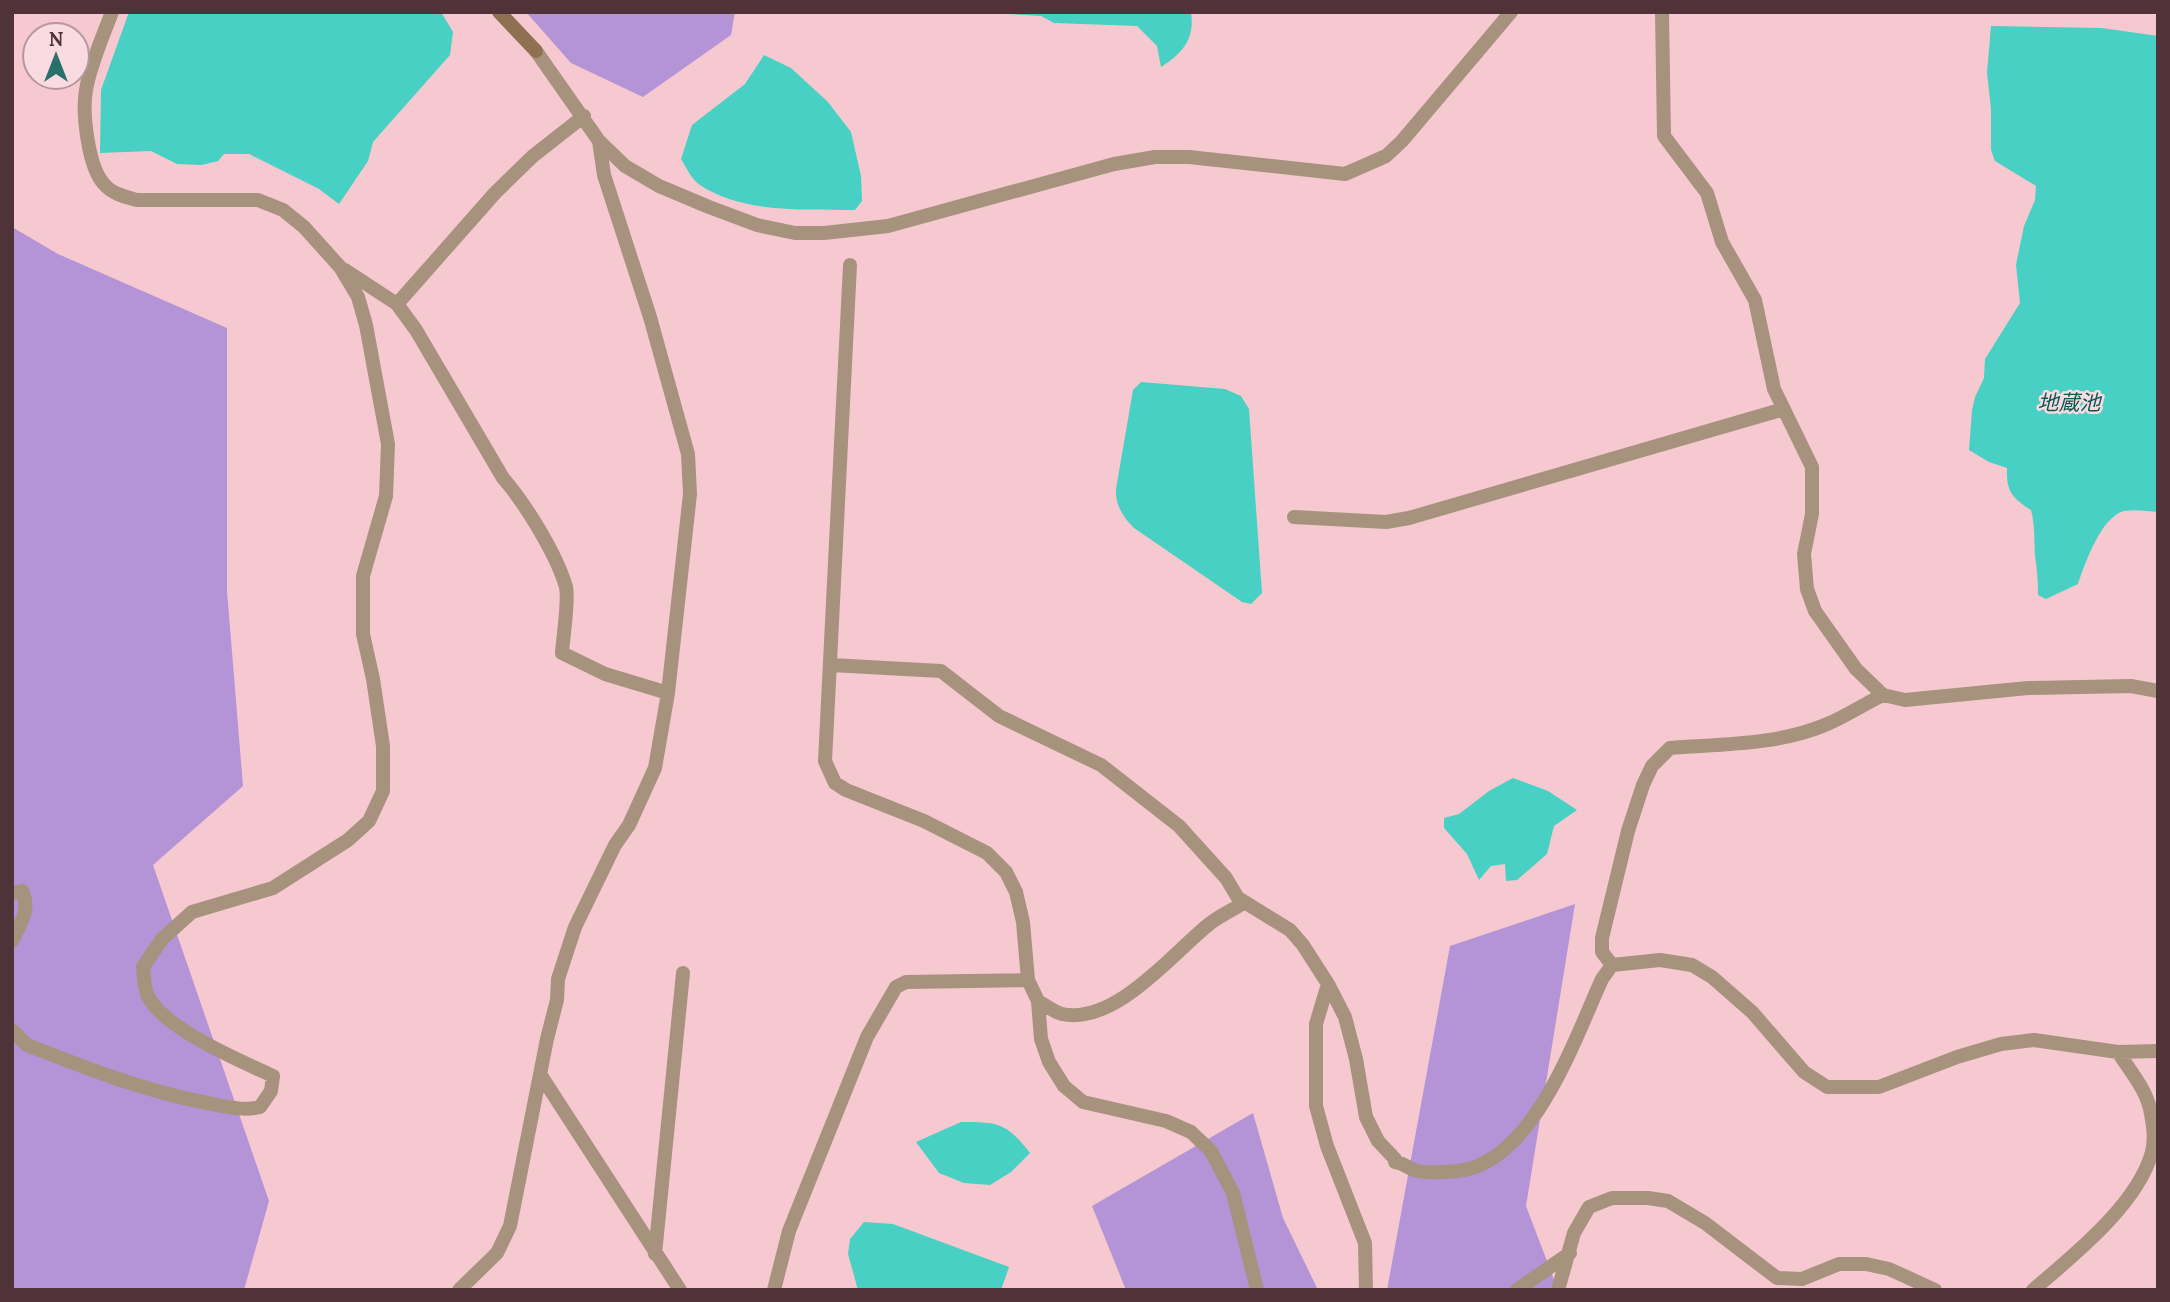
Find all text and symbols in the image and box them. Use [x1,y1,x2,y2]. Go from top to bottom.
north arrow [21,21,91,91]
text: N [49,27,64,51]
water label: 地蔵池 [2038,389,2102,416]

